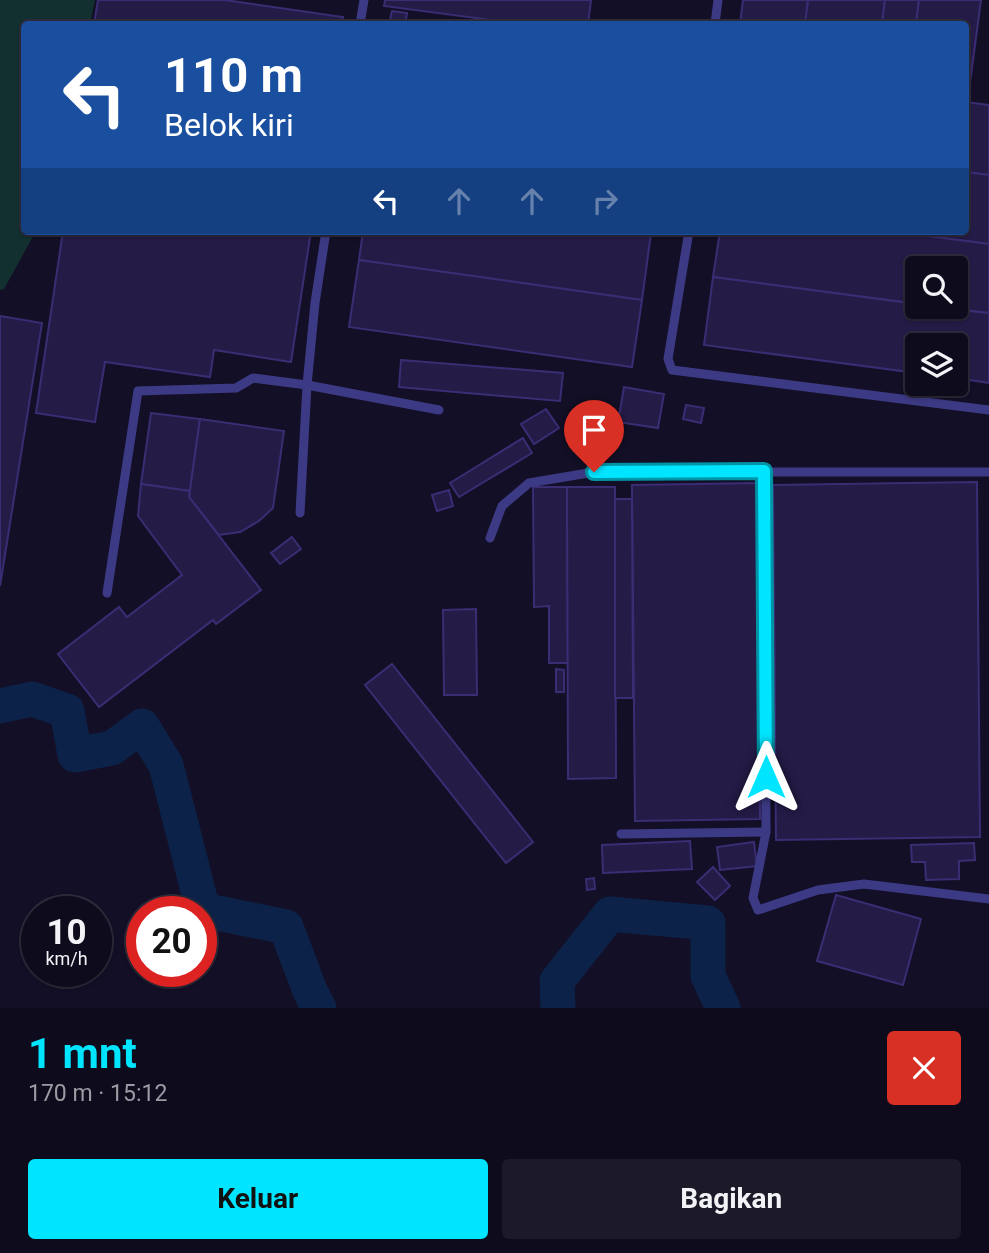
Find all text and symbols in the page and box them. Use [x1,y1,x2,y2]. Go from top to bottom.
text: 110 m [164,47,303,104]
icon: left [49,49,140,140]
text: Belok kiri [164,106,294,144]
icon: left [367,182,405,220]
icon: ahead [440,182,478,220]
icon: ahead [513,182,551,220]
icon: right [586,182,624,220]
map controls [905,256,968,396]
button: search [905,256,968,319]
button: layers [905,333,968,396]
pin [564,400,624,472]
icon: arrive [575,411,613,449]
position arrow [729,740,803,814]
speed limit sign: 20 [126,896,217,987]
text: 10 [46,912,87,953]
text: km/h [45,948,88,969]
text: 1 mnt [28,1029,137,1078]
button: close [887,1031,961,1105]
text: 170 m · 15:12 [28,1080,167,1107]
button: Keluar [28,1159,488,1239]
button: Bagikan [502,1159,961,1239]

